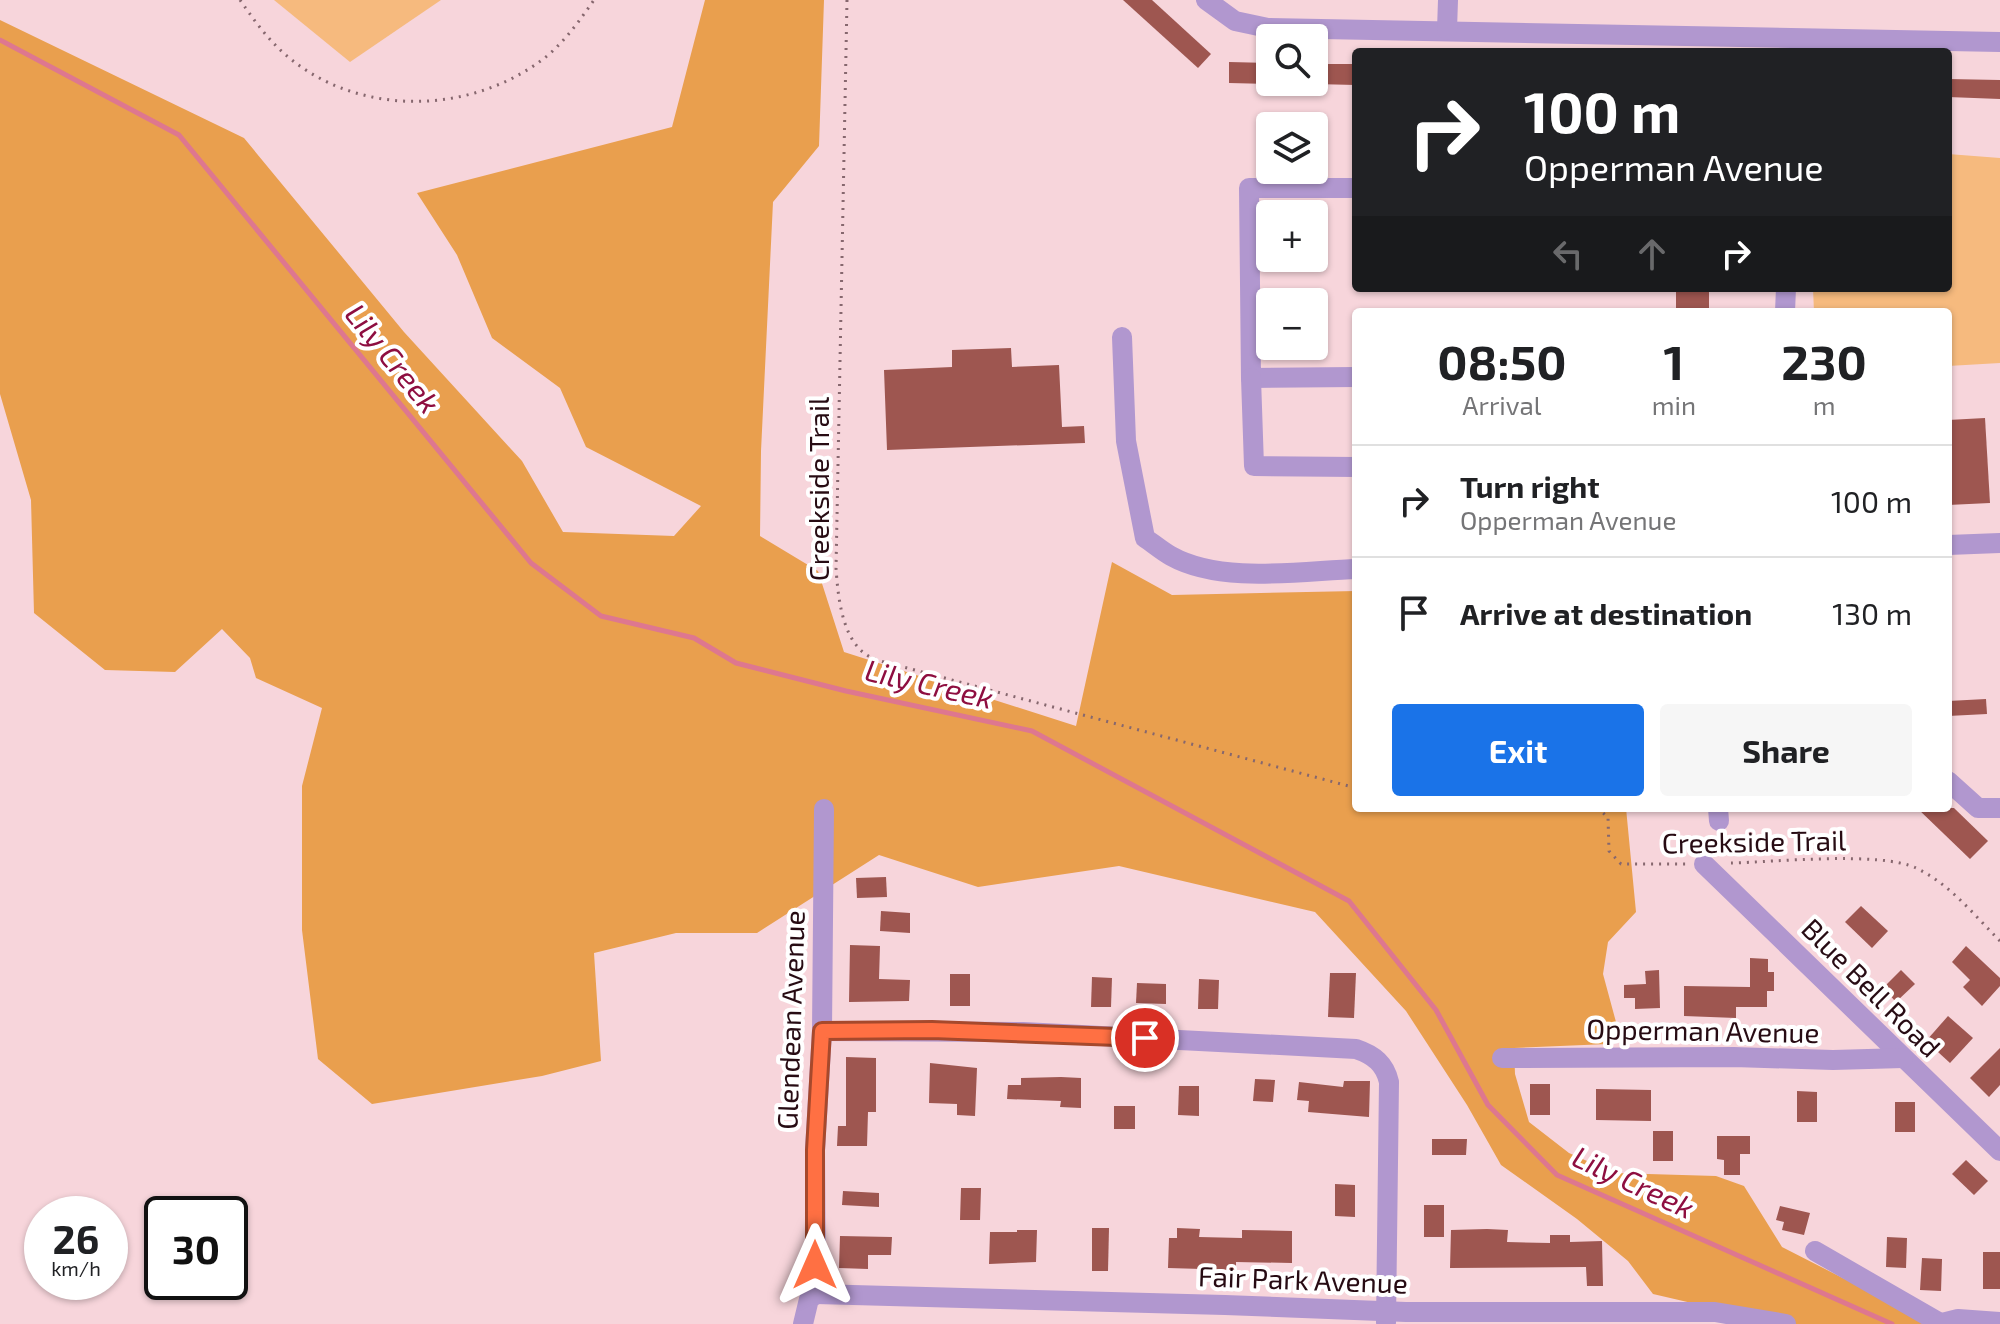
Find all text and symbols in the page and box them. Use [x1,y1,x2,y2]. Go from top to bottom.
map controls [1256,24,1328,360]
button: search [1256,24,1328,96]
text: 100 m [1524,77,1680,144]
icon: right [1392,80,1496,184]
button: layers [1256,112,1328,184]
text: Opperman Avenue [1524,145,1824,188]
button: + [1256,200,1328,272]
icon: left [1546,232,1590,276]
icon: ahead [1630,232,1674,276]
icon: right [1714,232,1758,276]
button: − [1256,288,1328,360]
water label: Lily Creek [338,296,448,420]
text: 08:50 [1437,332,1567,390]
text: 1 [1664,332,1684,390]
text: 230 [1781,332,1867,390]
text: Arrival [1462,389,1541,420]
text: min [1652,389,1696,420]
text: m [1813,389,1835,420]
street label: Creekside Trail [801,396,835,581]
text: Turn right [1460,468,1600,504]
icon: right [1392,479,1436,523]
text: 100 m [1831,483,1912,519]
text: Opperman Avenue [1460,504,1676,535]
icon: arrive [1392,591,1436,635]
text: Arrive at destination [1460,595,1752,631]
text: 130 m [1832,595,1912,631]
water label: Lily Creek [862,651,997,716]
button: Exit [1392,704,1644,796]
button: Share [1660,704,1912,796]
street label: Creekside Trail [1661,822,1847,860]
street label: Glendean Avenue [769,910,811,1130]
street label: Blue Bell Road [1795,911,1948,1064]
pin [1111,1004,1179,1072]
street label: Opperman Avenue [1586,1011,1820,1049]
icon: arrive [1123,1016,1167,1060]
water label: Lily Creek [1567,1137,1700,1226]
speed limit sign: 30 [144,1196,248,1300]
text: 26 [53,1214,99,1262]
position arrow [773,1223,857,1307]
text: km/h [51,1256,101,1280]
street label: Fair Park Avenue [1197,1258,1409,1300]

